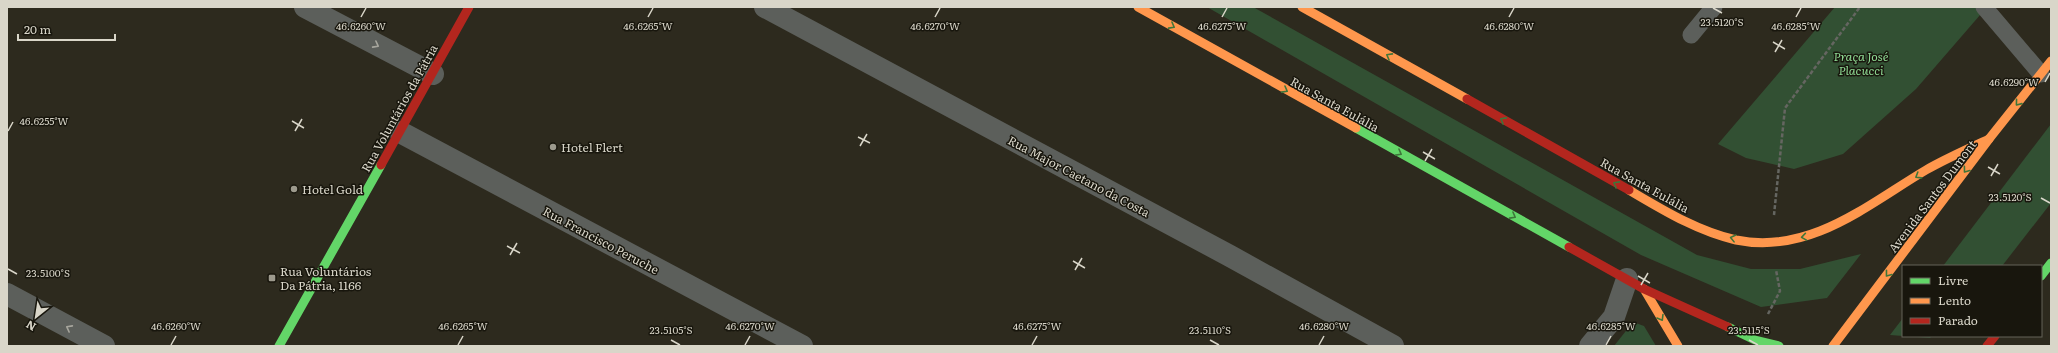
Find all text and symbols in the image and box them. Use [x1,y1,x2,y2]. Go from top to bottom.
text: 23.5120°S [1700,14,1744,29]
scale bar [18,16,115,42]
text: 46.6260°W [336,18,386,33]
text: 46.6265°W [623,18,673,33]
text: 46.6270°W [910,18,960,33]
text: 46.6275°W [1198,18,1246,33]
text: 46.6280°W [1484,18,1534,33]
text: 46.6285°W [1771,18,1821,33]
text: 20 m [24,20,51,38]
one-way arrow [1168,21,1175,29]
street label: Rua Voluntários da Pátria [356,40,442,175]
one-way arrow [372,40,379,47]
park label: Praça José Placucci [1834,47,1889,79]
one-way arrow [1386,54,1393,61]
street label: Rua Santa Eulália [1287,72,1383,136]
text: 46.6290°W [1989,74,2039,89]
one-way arrow [1281,85,1289,92]
one-way arrow [2016,98,2023,105]
text: 46.6255°W [19,113,69,128]
one-way arrow [1499,117,1507,125]
street label: Rua Major Caetano da Costa [1005,131,1154,221]
street label: Avenida Santos Dumont [1884,136,1980,256]
place label: Hotel Flert [561,138,623,156]
marker: Hotel Flert [548,142,558,152]
one-way arrow [1395,149,1402,156]
street label: Rua Santa Eulália [1597,153,1693,217]
one-way arrow [1964,166,1971,173]
one-way arrow [1915,171,1922,178]
place label: Hotel Gold [302,180,364,198]
one-way arrow [1613,181,1620,188]
marker: Hotel Gold [289,184,299,194]
text: 23.5120°S [1988,189,2032,204]
street label: Rua Francisco Peruche [540,202,662,278]
one-way arrow [1509,211,1516,219]
one-way arrow [1801,232,1807,241]
one-way arrow [1730,235,1736,243]
place label: Rua Voluntários Da Pátria, 1166 [280,262,372,294]
text: 23.5100°S [26,265,70,280]
legend [1902,265,2042,337]
one-way arrow [1886,270,1893,277]
text: Livre [1938,271,1968,289]
marker: Rua Voluntários Da Pátria, 1166 [267,273,277,283]
text: Lento [1938,291,1971,309]
north arrow [16,297,56,337]
text: Parado [1938,311,1978,329]
one-way arrow [1656,314,1663,321]
text: N [23,317,38,336]
text: 46.6260°W [151,318,201,333]
text: 46.6265°W [438,318,488,333]
text: 46.6270°W [725,318,775,333]
text: 46.6275°W [1013,318,1061,333]
text: 46.6280°W [1299,318,1349,333]
text: 46.6285°W [1586,318,1636,333]
text: 23.5105°S [649,322,693,337]
text: 23.5110°S [1189,322,1231,337]
text: 23.5115°S [1728,322,1770,337]
one-way arrow [66,325,73,332]

